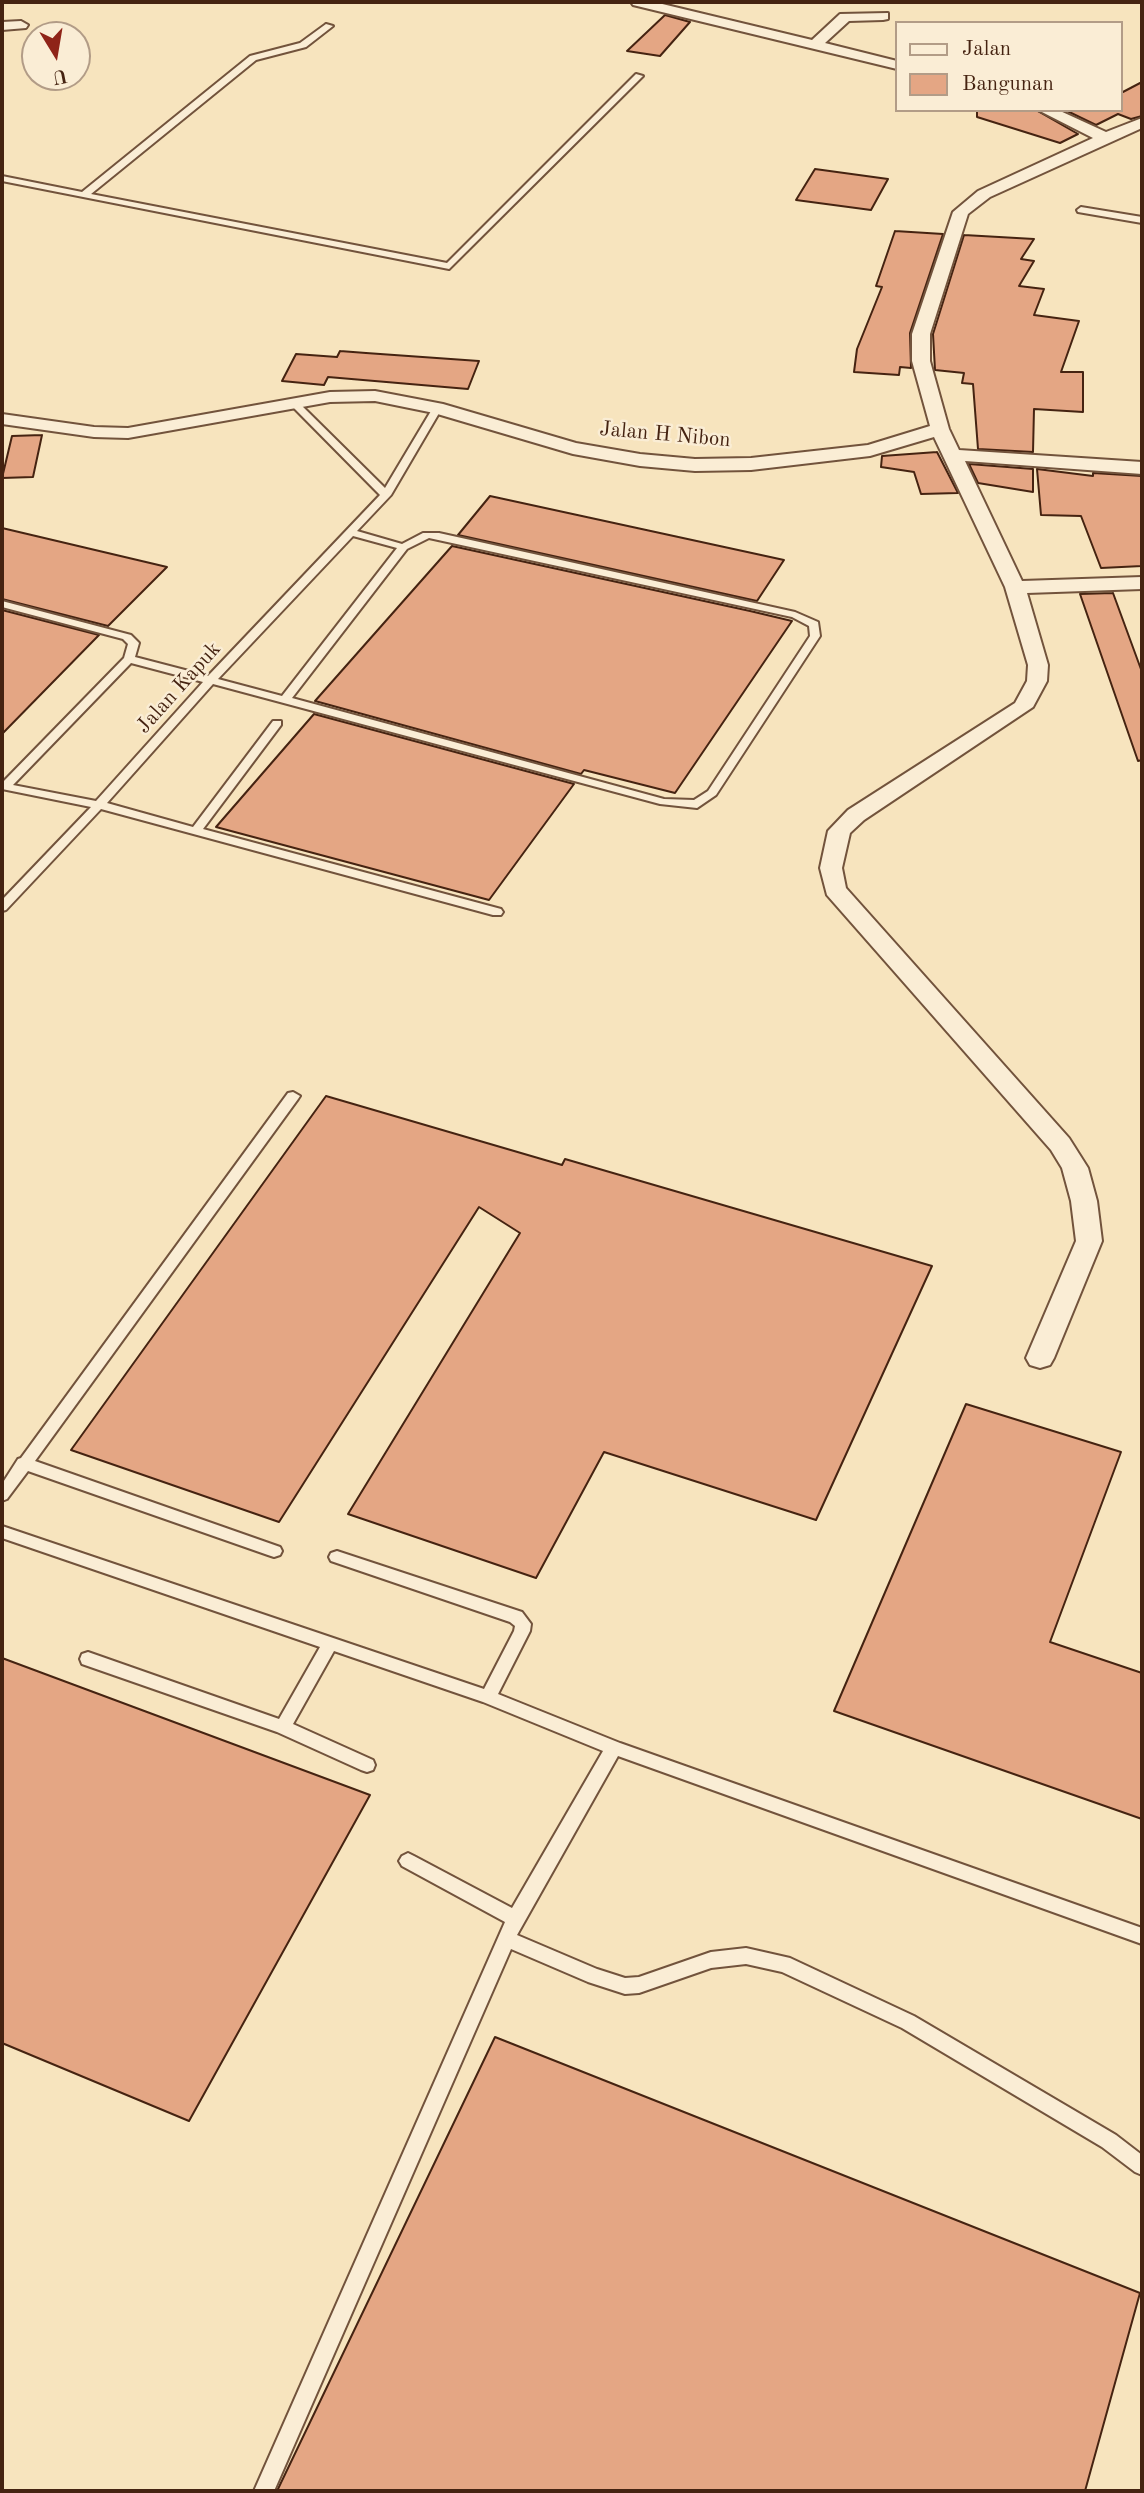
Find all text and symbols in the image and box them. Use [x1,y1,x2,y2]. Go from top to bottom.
north arrow [21,21,91,91]
legend [895,21,1123,112]
text: Jalan [962,39,1011,60]
text: U [50,64,69,86]
text: Bangunan [962,74,1054,95]
street label: Jalan H Nibon [598,417,732,453]
street label: Jalan Kapuk [131,637,227,739]

